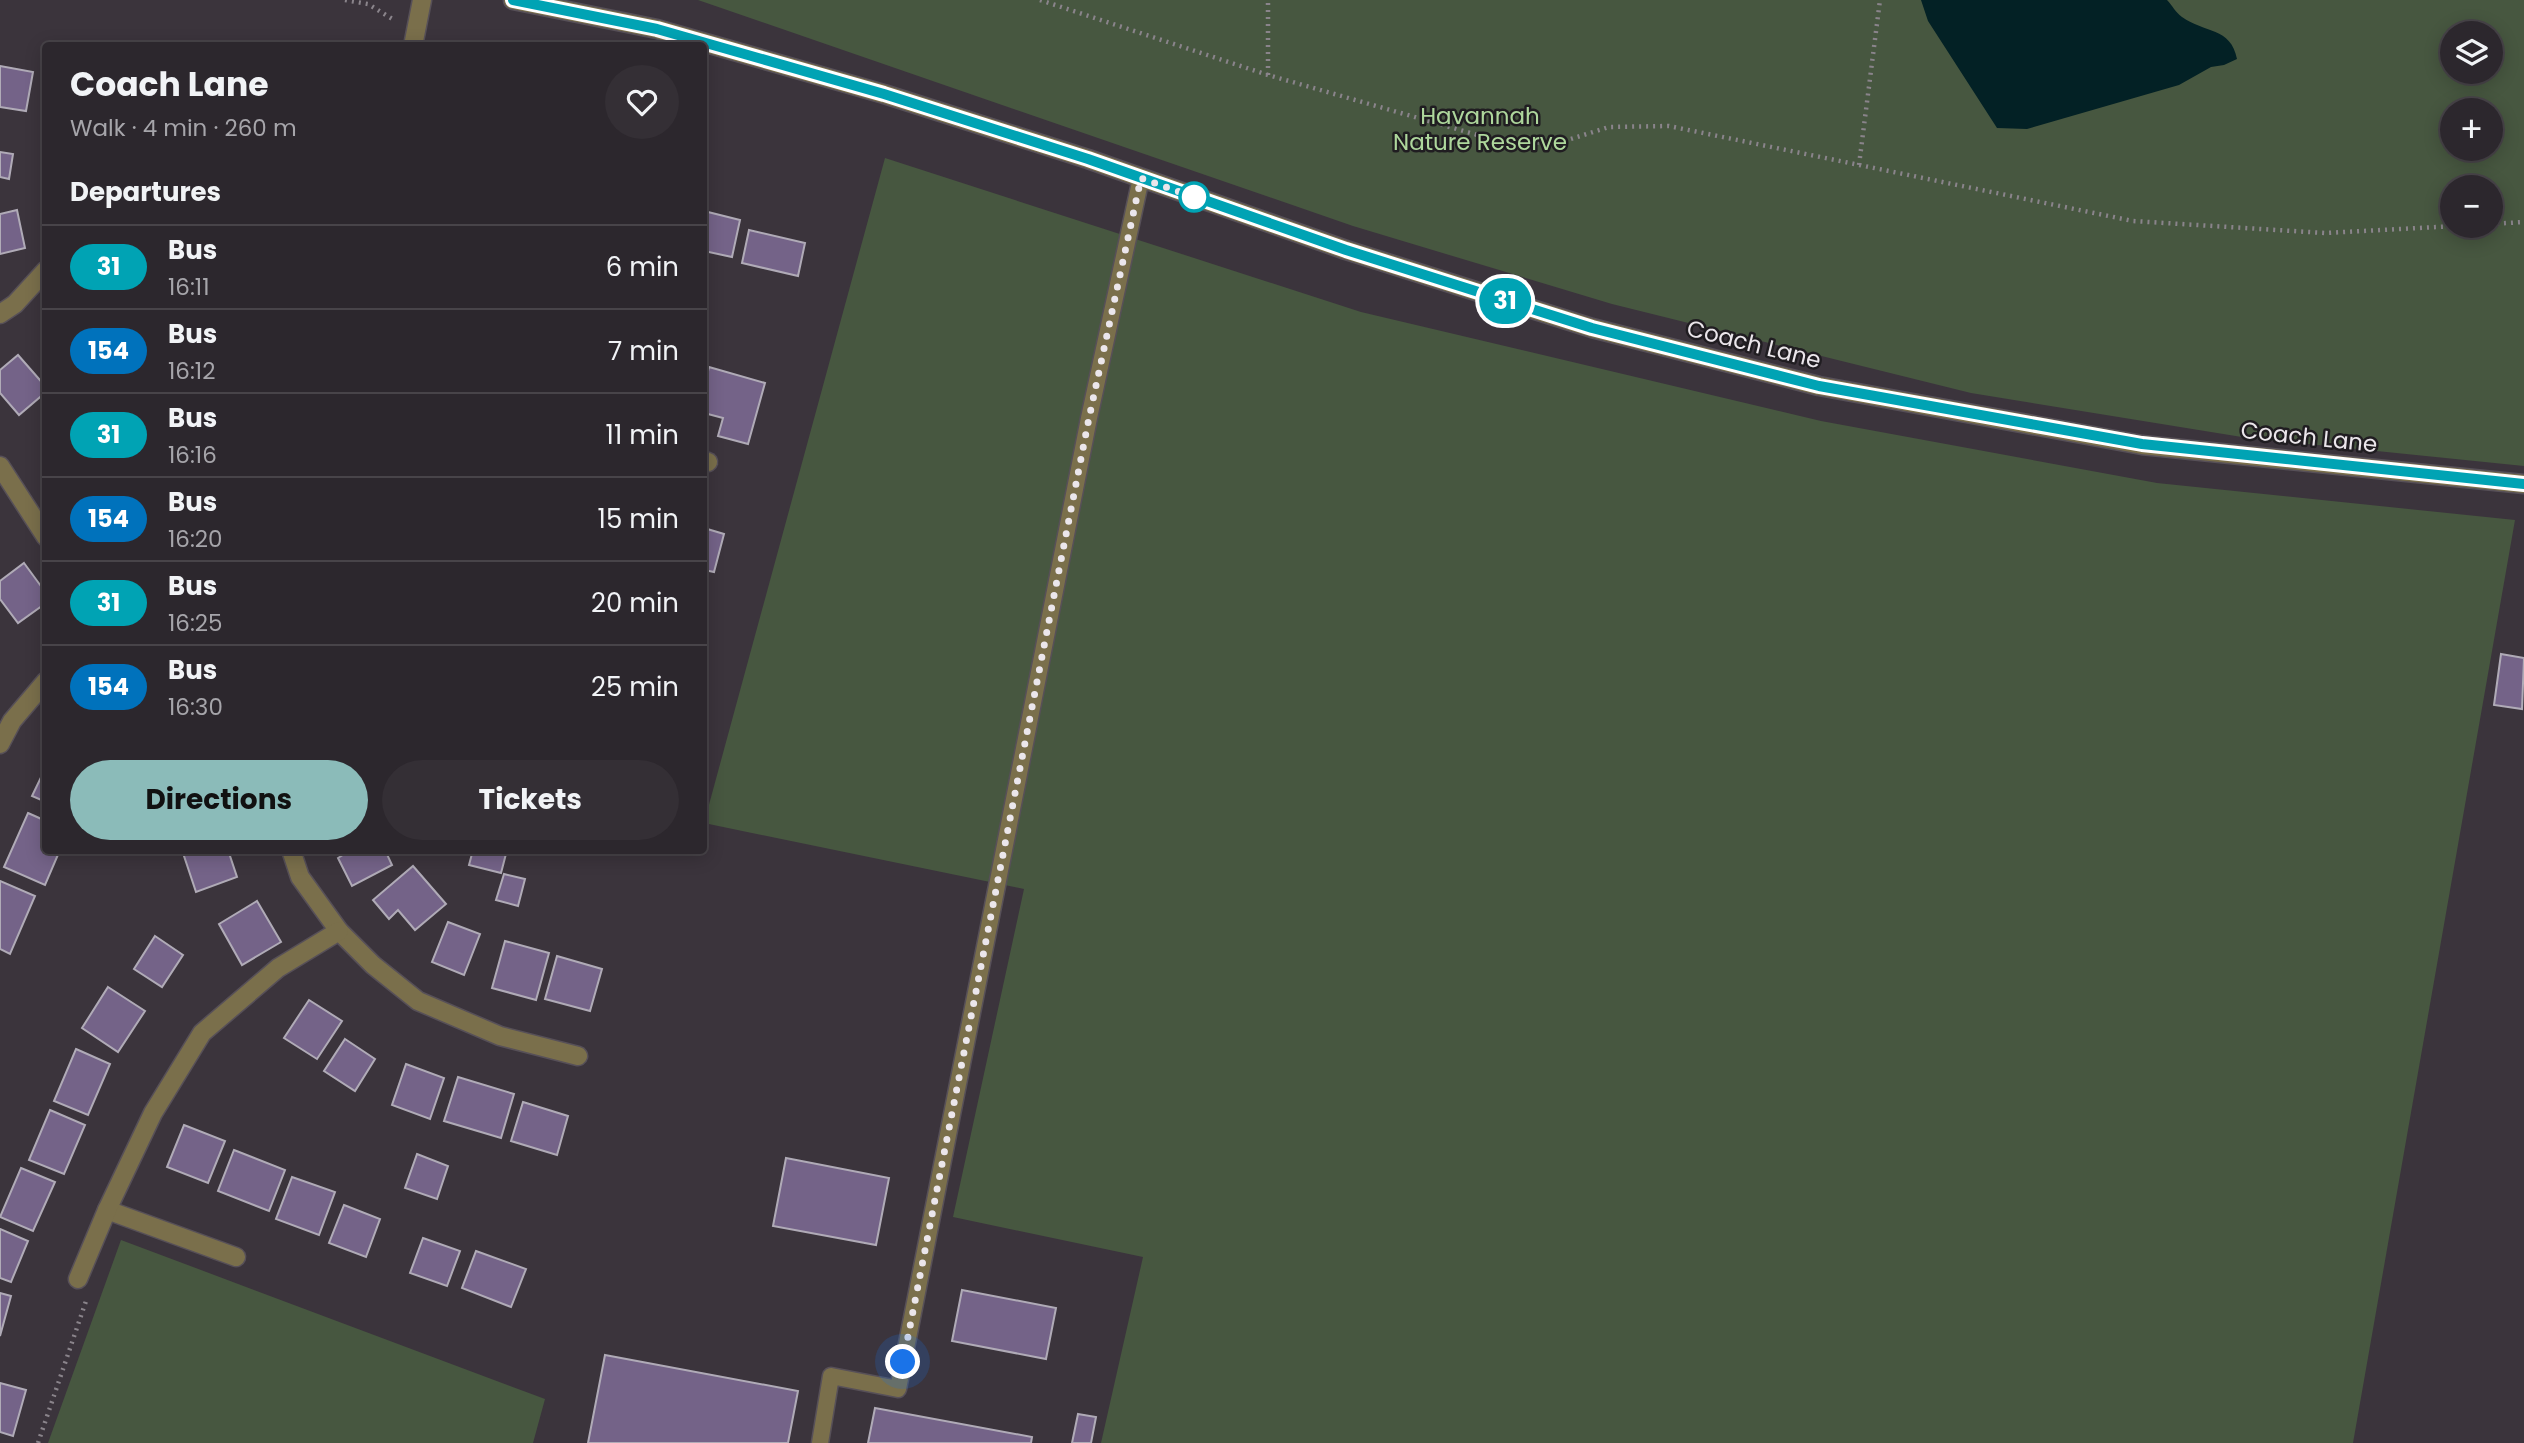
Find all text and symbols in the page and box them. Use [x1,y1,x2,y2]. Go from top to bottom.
map controls [2440,21,2503,238]
button: layers [2440,21,2503,84]
text: Coach Lane [70,61,269,108]
button: heart [605,65,679,139]
button: + [2440,98,2503,161]
park label: Havannah Nature Reserve [1393,100,1567,158]
text: Walk · 4 min · 260 m [70,112,297,144]
text: Departures [70,174,221,210]
button: − [2440,175,2503,238]
unlabelled marker [1179,182,1209,212]
text: Bus [168,232,217,268]
text: 6 min [606,249,679,285]
text: 31 [97,250,120,283]
text: 16:11 [168,271,210,303]
line badge: 31 [1474,278,1536,324]
text: 31 [1493,284,1517,317]
street label: Coach Lane [1684,312,1824,376]
text: Bus [168,316,217,352]
text: 7 min [608,333,679,369]
text: 154 [88,334,129,367]
text: 16:12 [168,355,215,387]
text: Bus [168,400,217,436]
street label: Coach Lane [2239,414,2379,460]
text: 11 min [606,417,679,453]
text: 31 [97,418,120,451]
text: 16:16 [168,439,217,471]
text: Bus [168,484,217,520]
text: 15 min [598,501,679,537]
text: 154 [88,502,129,535]
text: 16:20 [168,523,223,555]
text: Bus [168,568,217,604]
text: 20 min [591,585,679,621]
text: 31 [97,586,120,619]
text: 16:25 [168,607,223,639]
text: Bus [168,652,217,688]
text: 25 min [591,669,679,705]
text: 154 [88,670,129,703]
text: 16:30 [168,691,223,723]
button: Directions [70,760,368,840]
button: Tickets [382,760,679,840]
your location [885,1344,920,1379]

